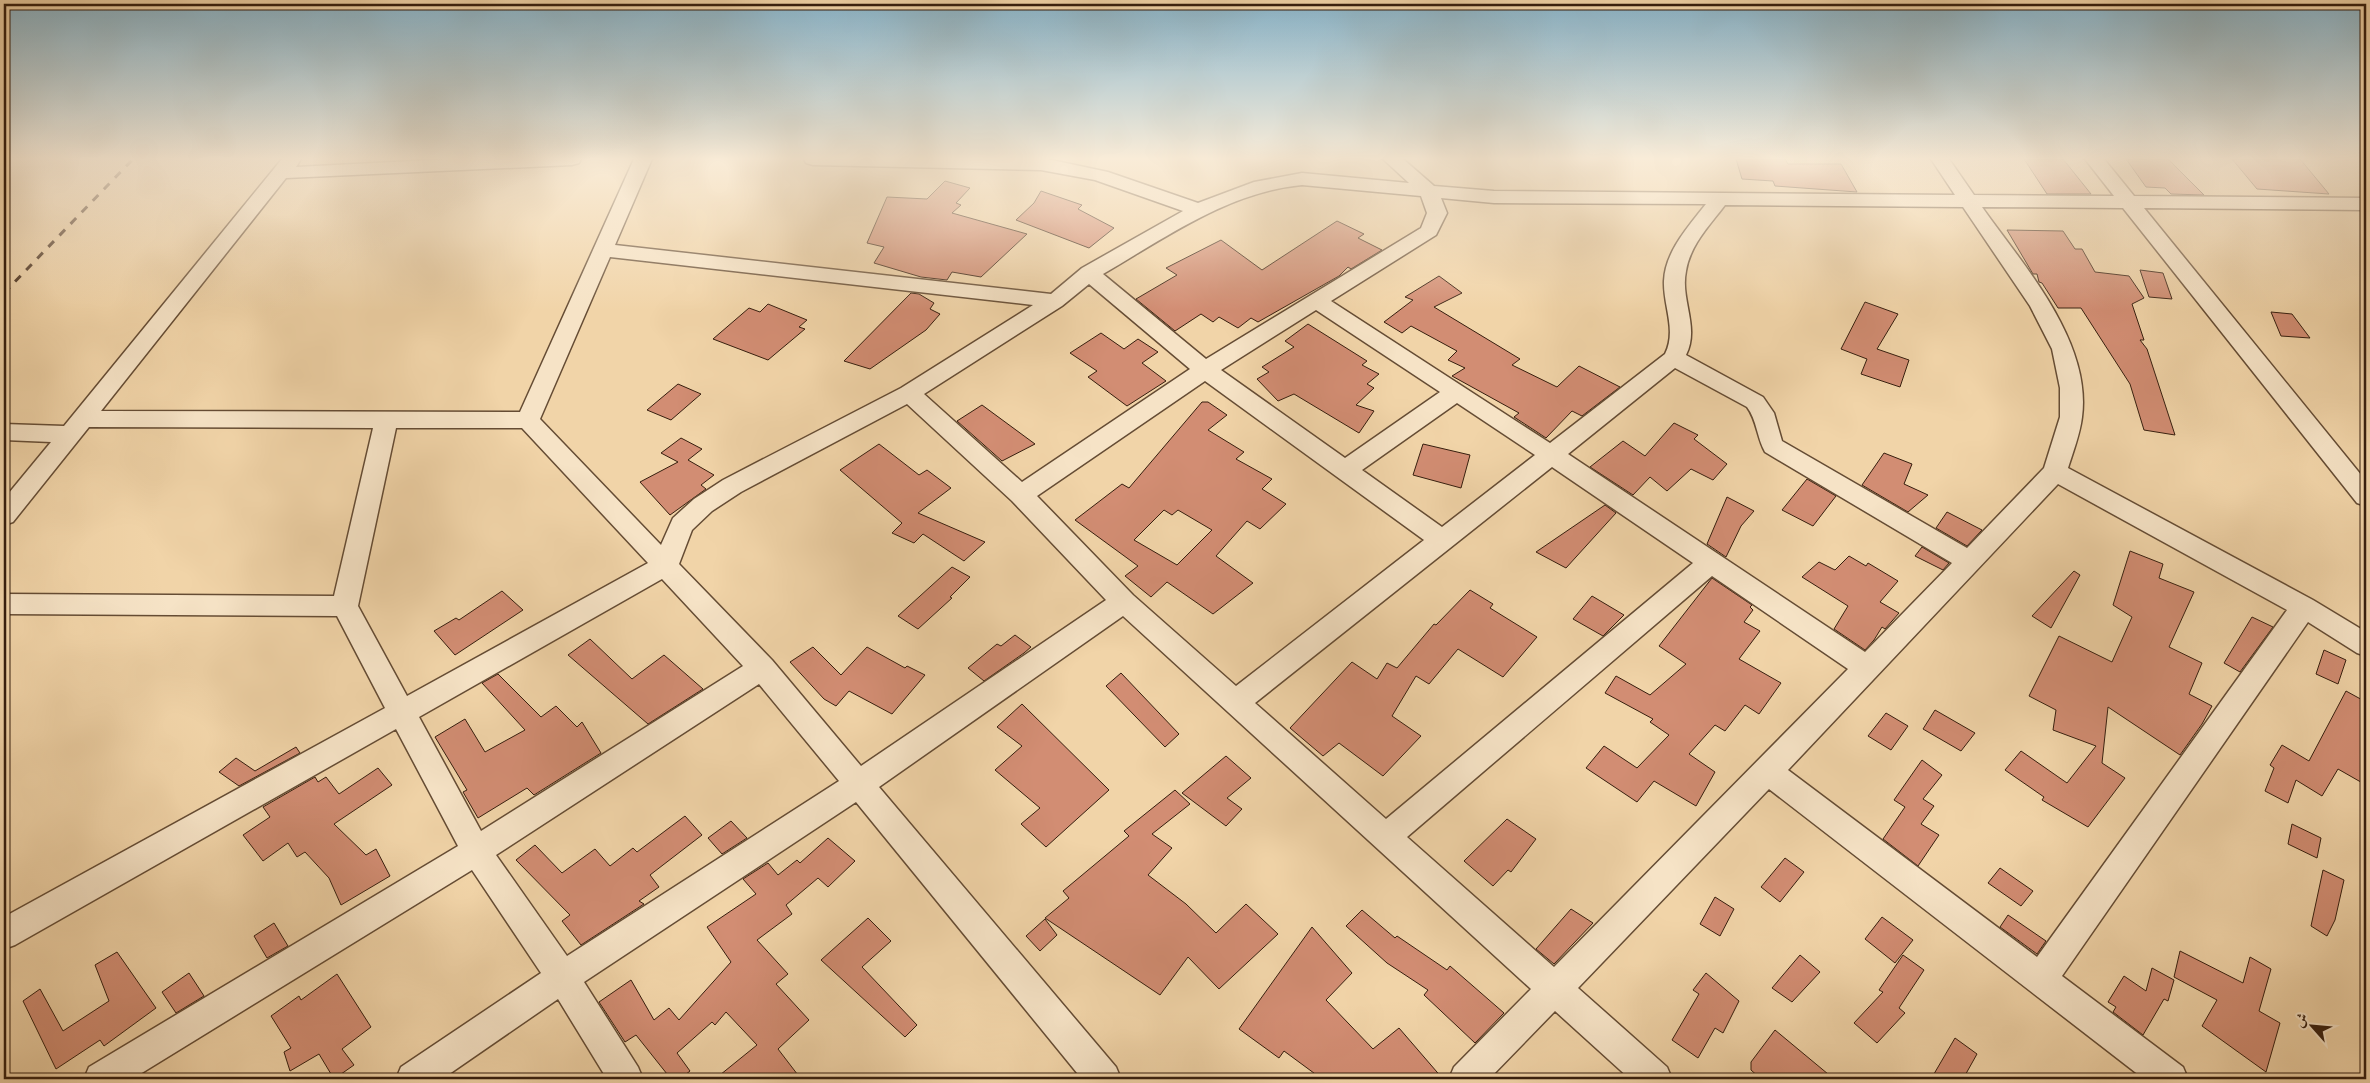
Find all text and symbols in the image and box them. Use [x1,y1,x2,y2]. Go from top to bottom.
north arrow [2288,1000,2338,1050]
text: ش [2292,1011,2311,1030]

